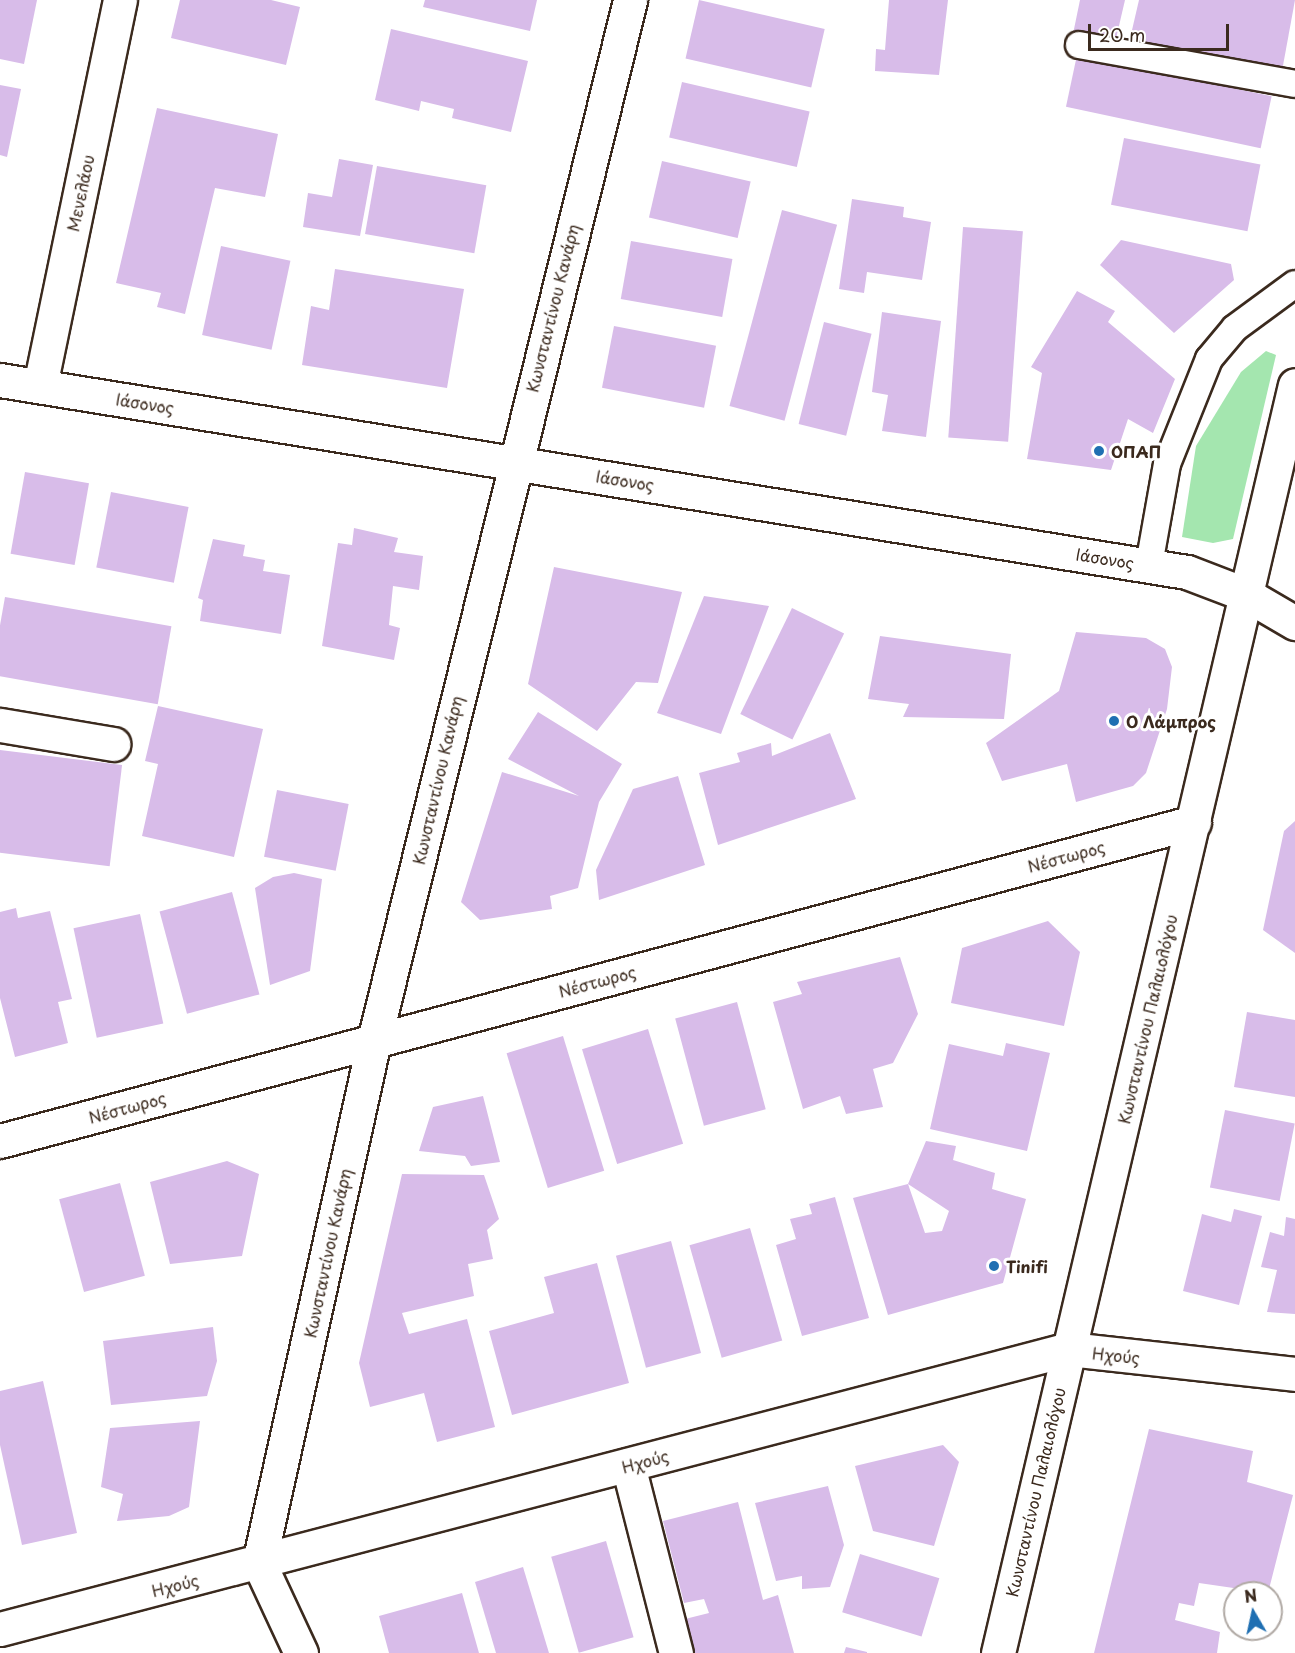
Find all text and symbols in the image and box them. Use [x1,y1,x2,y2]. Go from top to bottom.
scale bar [1091,12,1232,50]
text: 20 m [1099,21,1145,48]
street label: Μενελάου [62,153,98,233]
street label: Κωνσταντίνου Κανάρη [522,222,582,394]
street label: Ιάσονος [115,389,175,417]
place label: ΟΠΑΠ [1111,441,1161,461]
marker: ΟΠΑΠ [1092,444,1106,458]
street label: Ιάσονος [595,466,655,494]
street label: Ιάσονος [1075,544,1135,572]
street label: Κωνσταντίνου Κανάρη [408,694,466,866]
place label: Ο Λάμπρος [1126,711,1217,731]
marker: Ο Λάμπρος [1107,714,1121,728]
street label: Νέστωρος [1025,836,1107,876]
street label: Κωνσταντίνου Παλαιολόγου [1113,912,1181,1126]
street label: Νέστωρος [556,961,638,1001]
street label: Νέστωρος [86,1087,168,1127]
street label: Κωνσταντίνου Κανάρη [300,1166,354,1340]
place label: Tinifi [1006,1256,1048,1276]
marker: Tinifi [987,1259,1001,1273]
street label: Ηχούς [1091,1343,1141,1367]
street label: Κωνσταντίνου Παλαιολόγου [1001,1385,1069,1599]
street label: Ηχούς [620,1446,670,1476]
street label: Ηχούς [150,1570,200,1600]
north arrow [1223,1581,1283,1641]
text: N [1242,1582,1259,1608]

